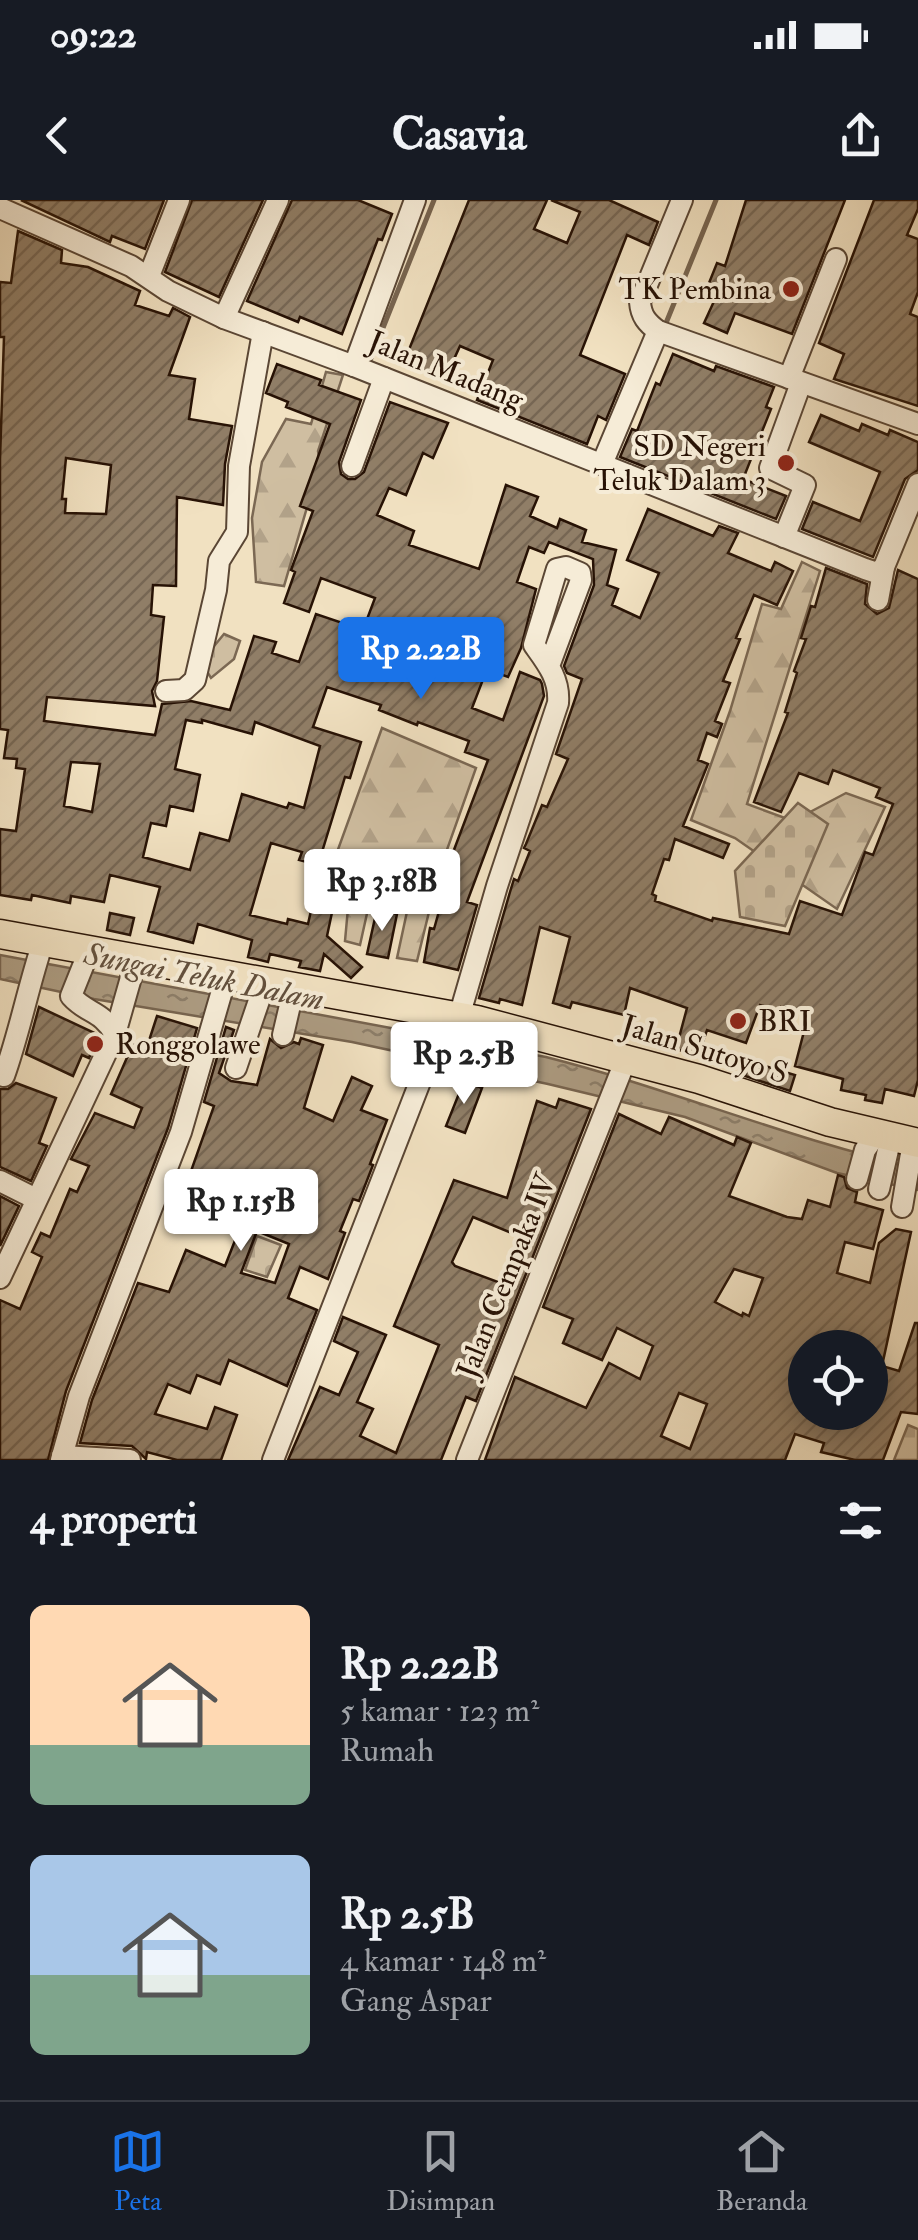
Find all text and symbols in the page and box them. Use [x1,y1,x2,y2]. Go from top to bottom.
text: 09:22 [50,11,137,59]
text: Casavia [392,107,526,163]
icon: back [30,108,85,163]
icon: share [833,108,888,163]
place label: TK Pembina [619,271,772,308]
marker: TK Pembina [780,278,802,300]
street label: Jalan Madang [362,322,530,419]
place label: SD Negeri Teluk Dalam 3 [593,428,766,499]
marker: SD Negeri Teluk Dalam 3 [775,452,797,474]
pin: Rp 2.22B [318,617,524,702]
text: Rp 2.22B [360,629,482,669]
pin: Rp 3.18B [279,849,485,934]
text: Rp 3.18B [326,861,438,901]
water label: Sungai Teluk Dalam [80,934,327,1020]
place label: BRI [758,1003,811,1040]
street label: Jalan Sutoyo S [616,1006,793,1092]
marker: BRI [727,1010,749,1032]
pin: Rp 2.5B [372,1022,556,1107]
place label: Ronggolawe [115,1026,260,1063]
marker: Ronggolawe [84,1033,106,1055]
text: Rp 2.5B [413,1034,515,1074]
street label: Jalan Cempaka IV [448,1167,565,1385]
pin: Rp 1.15B [138,1169,344,1254]
text: Rp 1.15B [186,1181,296,1221]
map controls [788,1330,888,1430]
button: locate [788,1330,888,1430]
icon: filters [833,1493,888,1548]
text: 4 properti [30,1494,198,1546]
text: Rp 2.22B [340,1639,500,1691]
icon: home [110,1645,230,1765]
text: 5 kamar · 123 m² [340,1691,539,1731]
text: Rumah [340,1731,434,1771]
text: Rp 2.5B [340,1889,475,1941]
icon: home [110,1895,230,2015]
text: 4 kamar · 148 m² [340,1941,546,1981]
text: Gang Aspar [340,1981,492,2021]
tab: Peta [110,2124,165,2219]
tab: Disimpan [386,2124,495,2219]
tab: Beranda [716,2124,808,2219]

